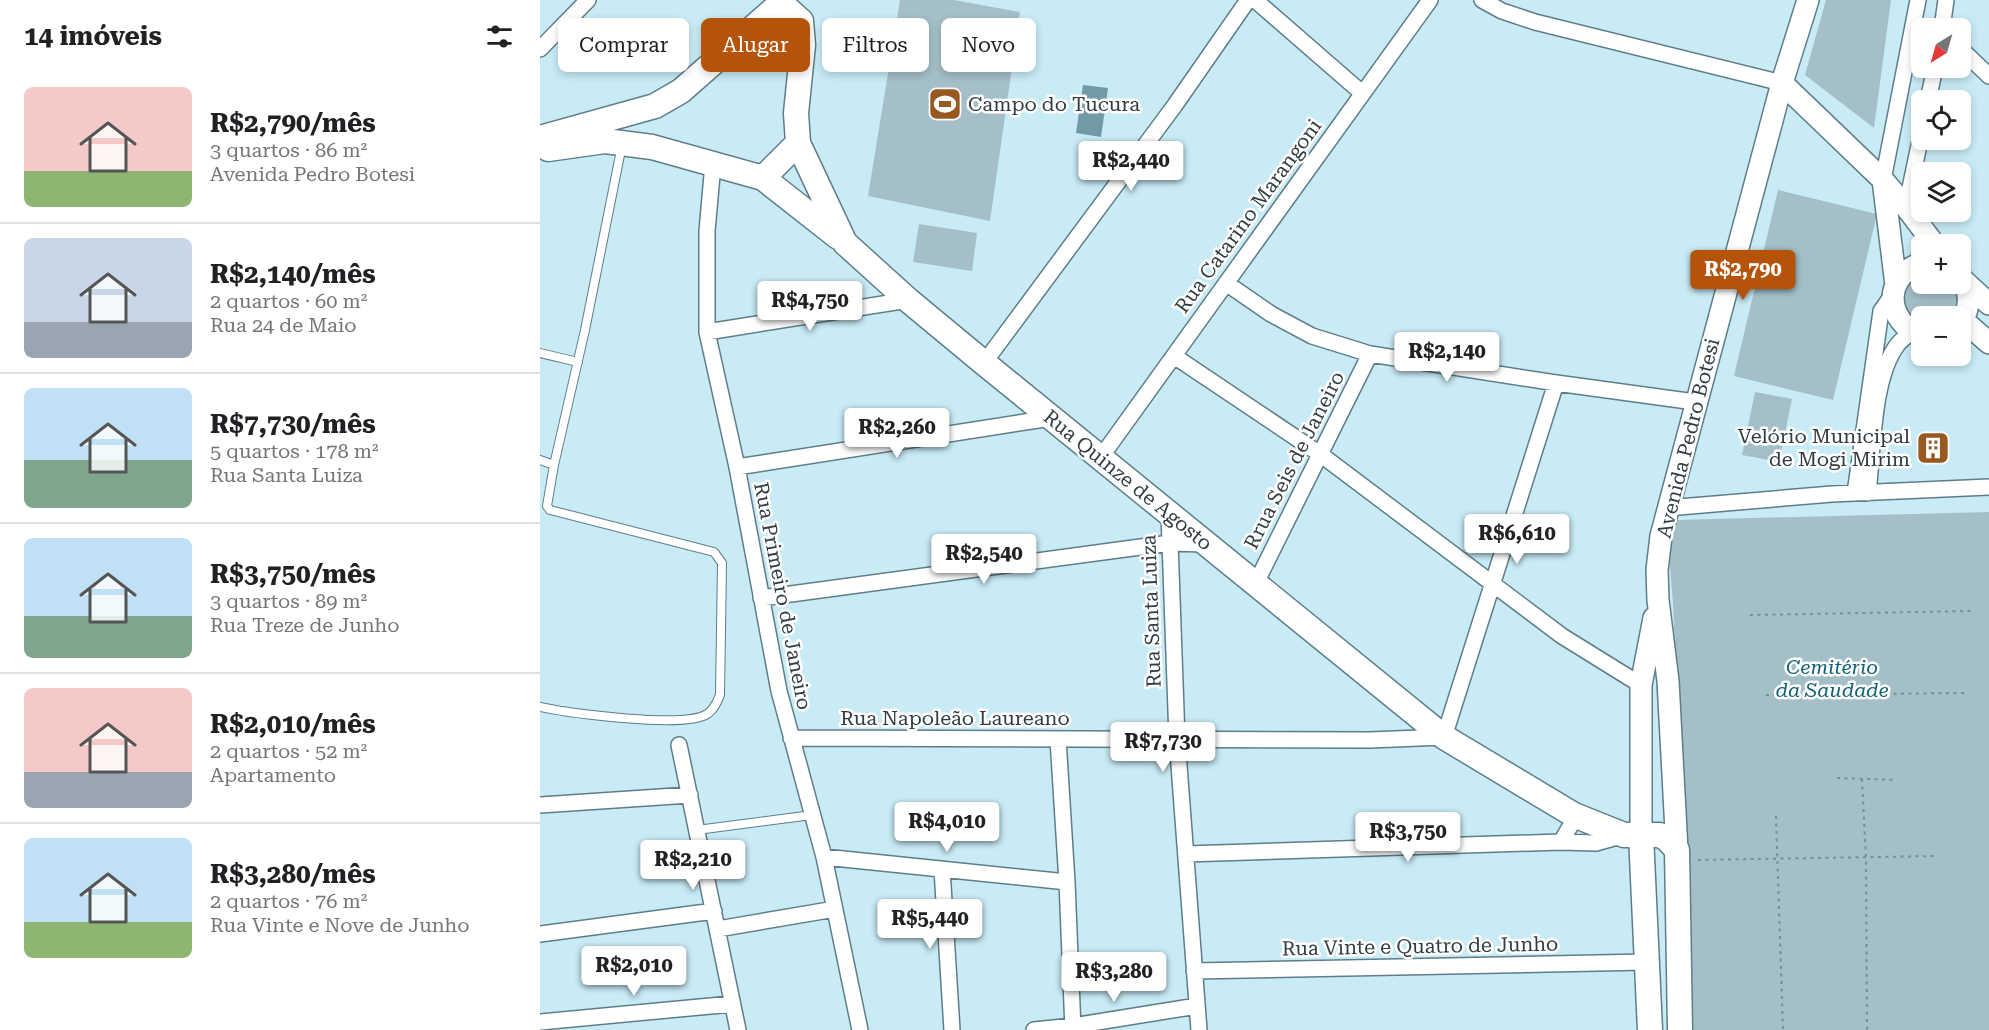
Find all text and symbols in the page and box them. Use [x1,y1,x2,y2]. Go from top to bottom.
chip: Comprar [558,18,689,72]
chip: Alugar [701,18,810,72]
chip: Filtros [822,18,929,72]
chip: Novo [941,18,1036,72]
north arrow [1911,18,1971,78]
map controls [1911,18,1971,366]
icon: filters [483,20,516,53]
text: 14 imóveis [24,21,162,51]
sports icon: Campo do Tucura [927,86,963,122]
button: locate [1911,90,1971,150]
place label: Campo do Tucura [968,92,1140,116]
text: R$2,790/mês [210,108,376,138]
icon: home [72,111,144,183]
street label: Rua Catarino Marangoni [1170,114,1326,318]
text: 3 quartos · 86 m² [210,138,367,162]
pin: R$2,440 [1076,141,1186,192]
text: R$2,440 [1092,148,1170,172]
text: Avenida Pedro Botesi [210,162,415,186]
button: layers [1911,162,1971,222]
button: + [1911,234,1971,294]
pin: R$2,790 [1688,250,1798,301]
text: R$2,790 [1704,257,1782,281]
text: R$2,140/mês [210,259,376,289]
icon: home [72,262,144,334]
pin: R$4,750 [755,281,865,332]
text: R$4,750 [771,288,849,312]
text: 2 quartos · 60 m² [210,289,367,313]
button: − [1911,306,1971,366]
text: Rua 24 de Maio [210,313,357,337]
pin: R$2,140 [1392,332,1502,383]
street label: Avenida Pedro Botesi [1652,336,1724,540]
text: R$2,140 [1408,339,1486,363]
street label: Rrua Seis de Janeiro [1239,367,1349,553]
street label: Rua Quinze de Agosto [1039,405,1217,555]
pin: R$2,260 [842,408,952,459]
text: R$7,730/mês [210,409,376,439]
icon: home [72,412,144,484]
text: R$2,260 [858,415,936,439]
place label: Velório Municipal de Mogi Mirim [1738,424,1910,471]
building icon: Velório Municipal de Mogi Mirim [1915,430,1951,466]
text: 5 quartos · 178 m² [210,439,378,463]
text: Rua Santa Luiza [210,463,363,487]
street label: Rua Primeiro de Janeiro [749,480,817,712]
pin: R$6,610 [1462,514,1572,565]
text: R$6,610 [1478,521,1556,545]
pin: R$2,540 [929,534,1039,585]
street label: Rua Santa Luiza [1136,534,1166,688]
text: R$2,540 [945,541,1023,565]
text: R$3,750/mês [210,559,376,589]
icon: home [72,562,144,634]
text: 3 quartos · 89 m² [210,589,367,613]
text: Rua Treze de Junho [210,613,400,637]
park label: Cemitério da Saudade [1775,655,1889,702]
street label: Rua Napoleão Laureano [840,706,1070,730]
text: R$2,010/mês [210,709,376,739]
icon: home [72,712,144,784]
pin: R$7,730 [1108,722,1218,773]
text: R$7,730 [1124,729,1202,753]
text: 2 quartos · 52 m² [210,739,367,763]
text: Apartamento [210,763,336,787]
pin: R$4,010 [892,802,1002,853]
text: R$4,010 [908,809,986,833]
pin: R$3,750 [1353,812,1463,863]
text: R$3,750 [1369,819,1447,843]
pin: R$2,210 [638,840,748,891]
text: R$2,210 [654,847,732,871]
text: R$3,280/mês [210,859,376,889]
icon: home [72,862,144,934]
text: 2 quartos · 76 m² [210,889,367,913]
pin: R$5,440 [875,899,985,950]
text: R$5,440 [891,906,969,930]
text: Rua Vinte e Nove de Junho [210,913,470,937]
street label: Rua Vinte e Quatro de Junho [1282,932,1558,960]
pin: R$2,010 [579,946,689,997]
pin: R$3,280 [1059,952,1169,1003]
text: R$2,010 [595,953,673,977]
text: R$3,280 [1075,959,1153,983]

